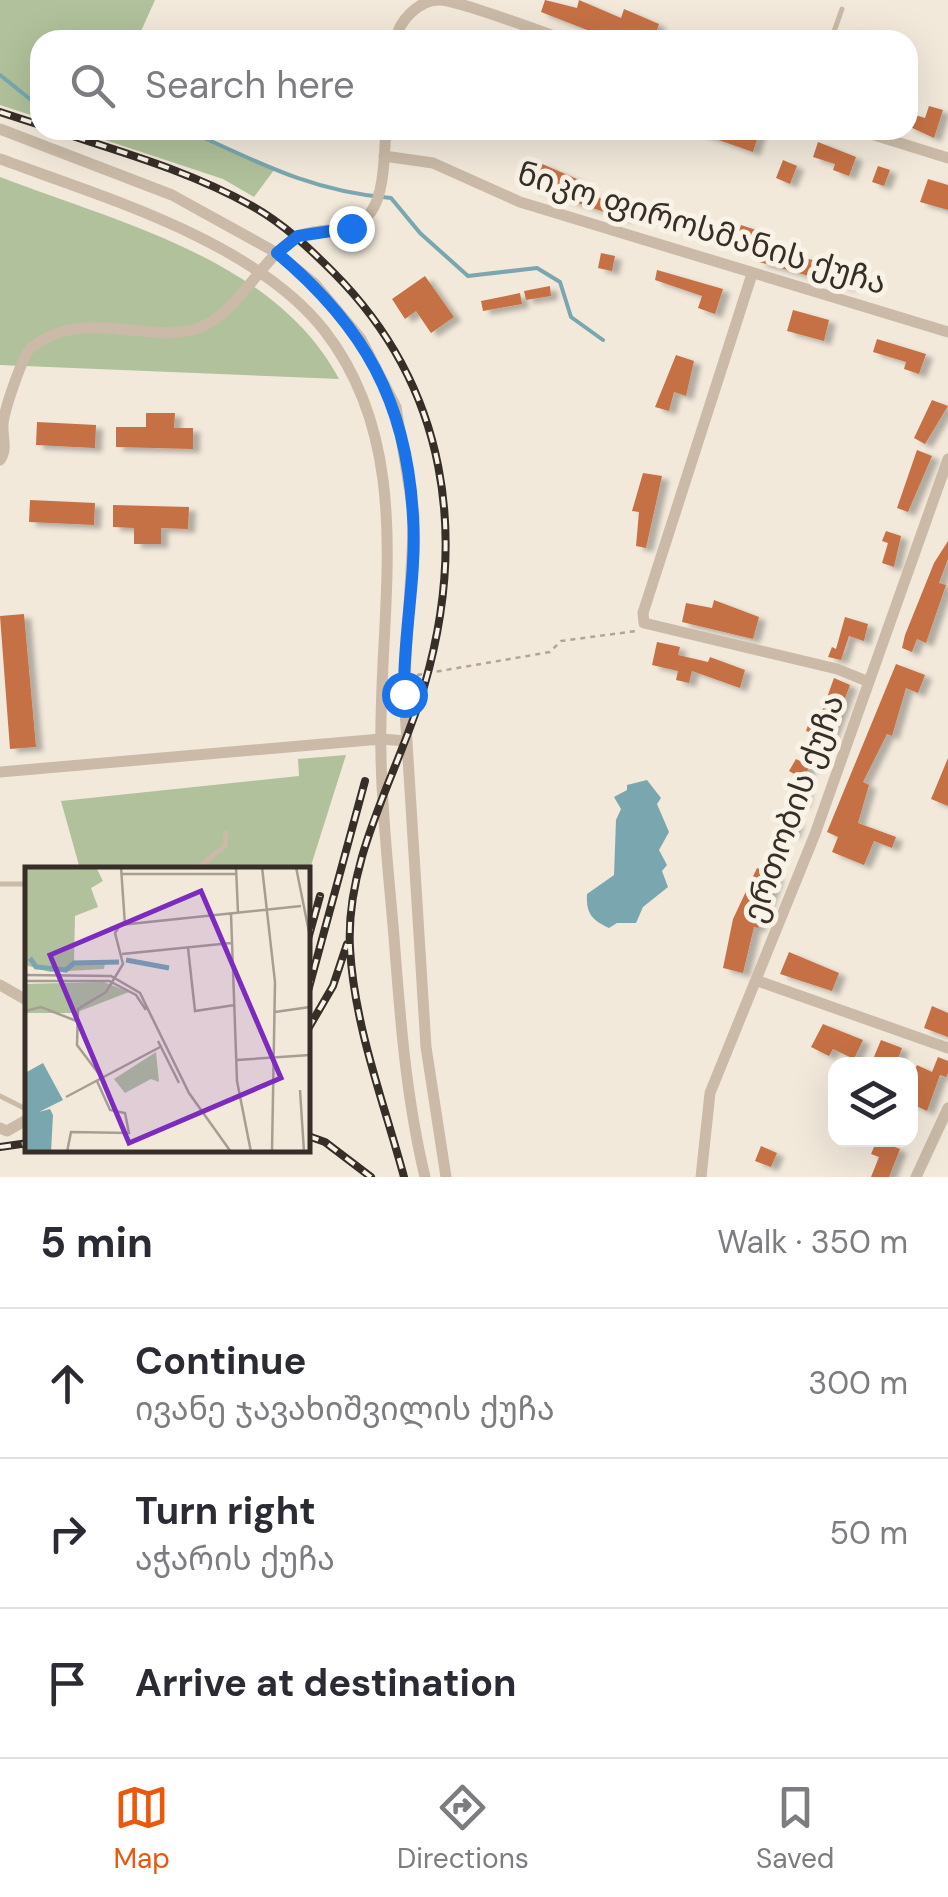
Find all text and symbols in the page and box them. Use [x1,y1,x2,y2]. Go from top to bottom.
search box [30,30,918,140]
icon: search [65,58,120,113]
text: Search here [145,60,355,110]
street label: ნიკო ფიროსმანის ქუჩა [512,152,892,304]
route end [329,206,375,252]
route start [382,672,428,718]
street label: ერთობის ქუჩა [732,689,854,927]
inset map [25,867,310,1152]
map controls [828,1057,918,1147]
button: layers [828,1057,918,1147]
text: 5 min [40,1215,153,1270]
text: Walk · 350 m [717,1221,908,1263]
text: Continue [135,1336,306,1386]
icon: ahead [40,1356,95,1411]
text: 300 m [808,1362,908,1404]
text: ივანე ჯავახიშვილის ქუჩა [135,1388,554,1430]
text: Turn right [135,1486,316,1536]
icon: right [40,1506,95,1561]
text: 50 m [830,1512,908,1554]
text: აჭარის ქუჩა [135,1538,335,1580]
icon: arrive [40,1656,95,1711]
text: Arrive at destination [135,1658,517,1708]
tab: Map [114,1780,170,1877]
tab: Directions [397,1780,529,1877]
tab: Saved [756,1780,834,1877]

